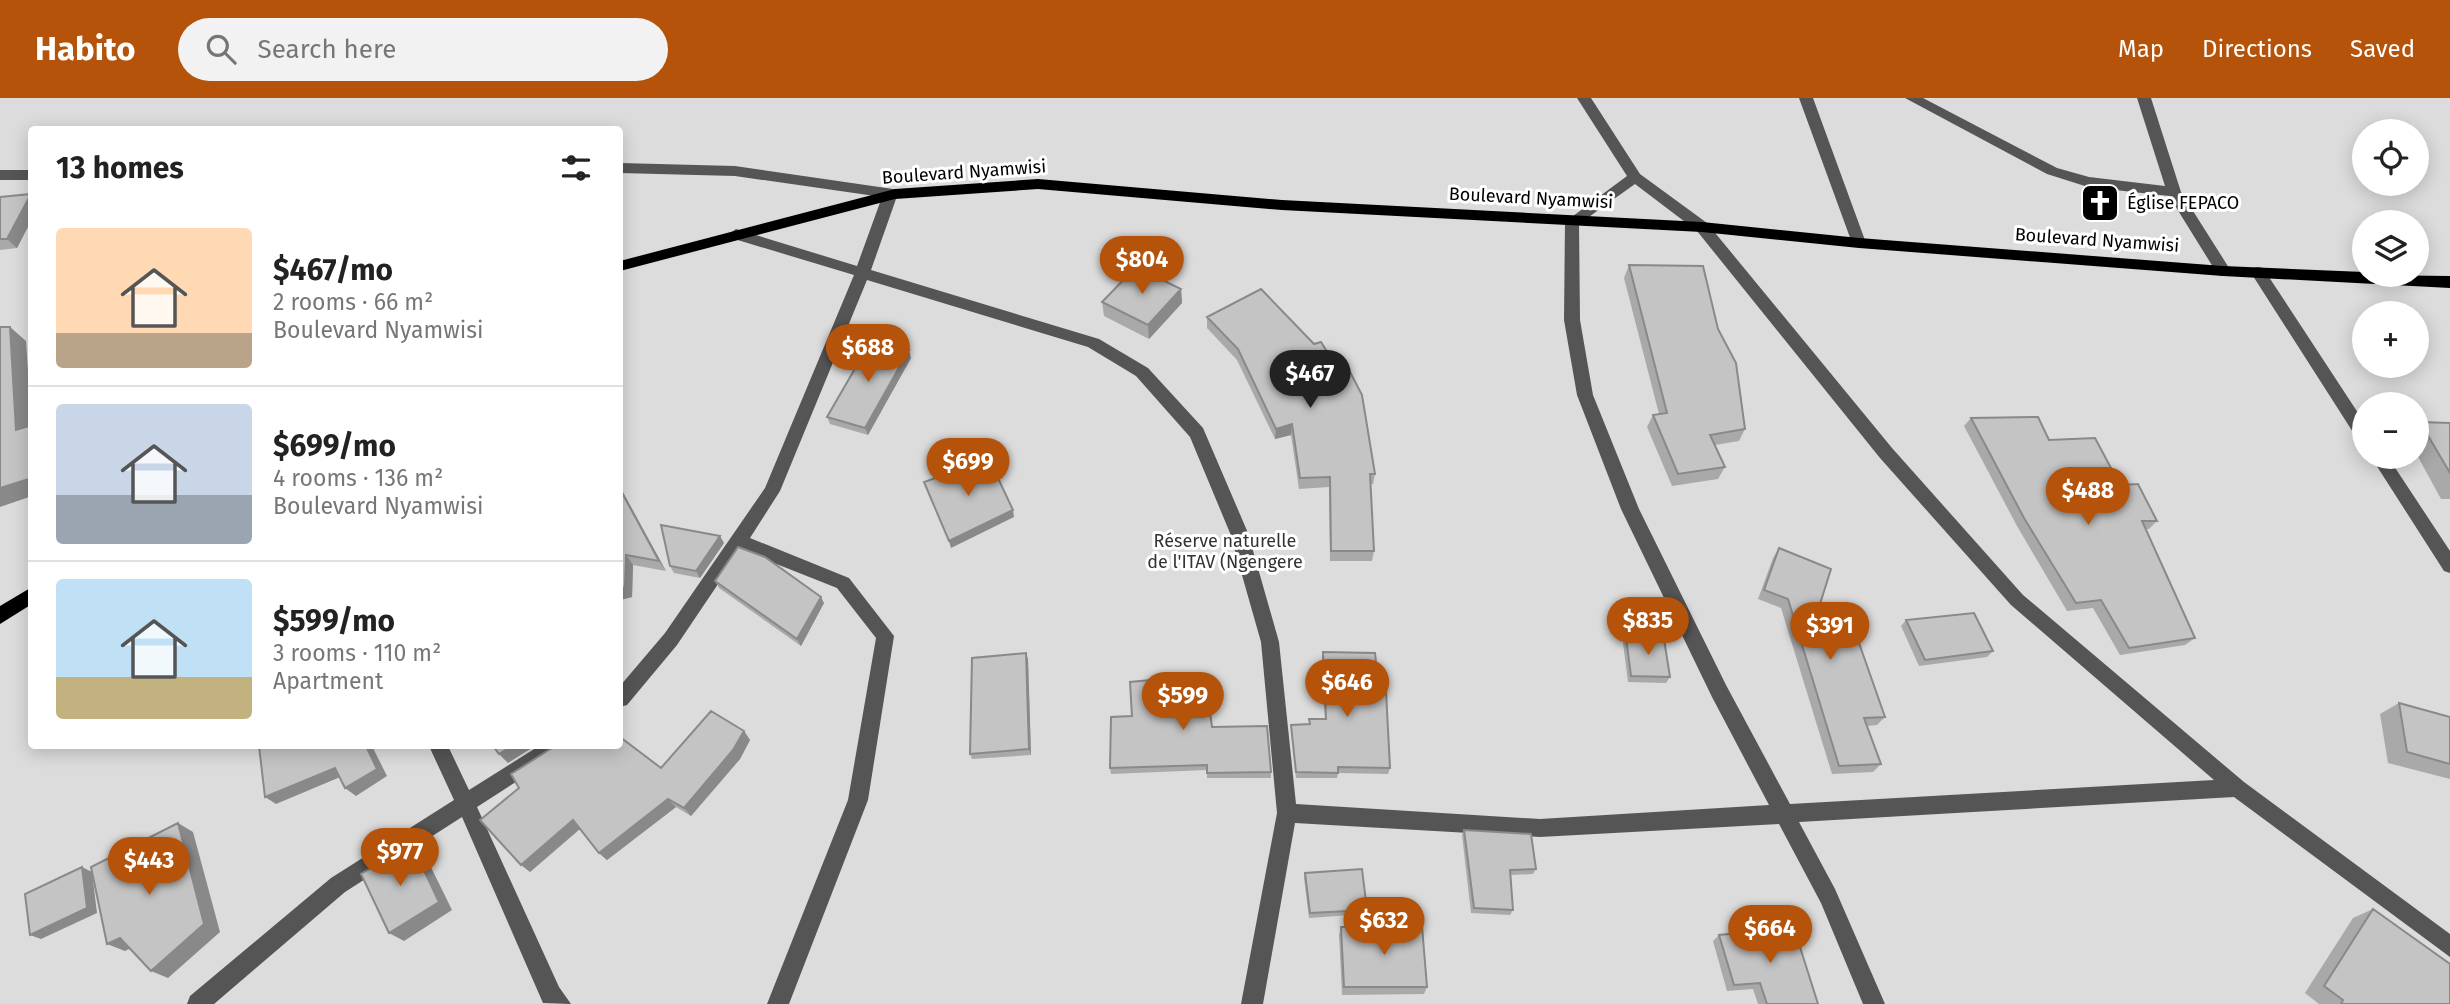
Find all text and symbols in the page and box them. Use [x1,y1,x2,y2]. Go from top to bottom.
search box [178,18,668,81]
text: Habito [35,29,136,69]
icon: search [202,30,240,68]
text: Search here [258,34,396,65]
text: Map [2118,35,2164,63]
text: Directions [2202,35,2312,63]
text: Saved [2350,35,2415,63]
map controls [2352,119,2429,469]
button: locate [2352,119,2429,196]
icon: filters [557,149,595,187]
text: 13 homes [56,150,184,186]
street label: Boulevard Nyamwisi [881,155,1047,189]
church icon: Église FEPACO [2079,182,2121,224]
street label: Boulevard Nyamwisi [1448,183,1614,213]
place label: Église FEPACO [2127,191,2239,214]
button: layers [2352,210,2429,287]
street label: Boulevard Nyamwisi [2014,223,2180,257]
pin: $804 [1101,236,1183,296]
text: $804 [1116,245,1168,273]
text: $467/mo [273,252,393,288]
icon: home [112,256,196,340]
text: 2 rooms · 66 m² [273,288,433,316]
button: + [2352,301,2429,378]
text: Boulevard Nyamwisi [273,316,483,344]
pin: $688 [827,324,909,384]
text: $688 [842,333,894,361]
pin: $467 [1269,350,1351,410]
text: $467 [1286,359,1334,387]
button: − [2352,392,2429,469]
text: $699/mo [273,428,396,464]
icon: home [112,432,196,516]
pin: $699 [927,438,1009,498]
text: $699 [942,447,994,475]
text: 4 rooms · 136 m² [273,464,443,492]
pin: $488 [2047,468,2129,527]
text: $488 [2062,476,2114,504]
text: Boulevard Nyamwisi [273,492,483,520]
park label: Réserve naturelle de l'ITAV (Ngengere [1147,530,1303,573]
pin: $835 [1607,598,1689,657]
pin: $391 [1789,602,1871,662]
text: $599/mo [273,603,395,639]
text: $835 [1623,606,1673,634]
icon: home [112,607,196,691]
text: $391 [1806,611,1854,639]
text: 3 rooms · 110 m² [273,639,441,667]
pin: $646 [1306,660,1388,719]
text: Apartment [273,667,383,695]
text: $646 [1321,668,1373,696]
pin: $599 [1142,672,1224,732]
text: $599 [1158,681,1208,709]
pin: $977 [359,828,441,888]
text: $977 [377,837,423,865]
pin: $443 [108,838,190,897]
text: $443 [124,846,174,874]
pin: $632 [1343,898,1425,957]
text: $632 [1360,906,1409,934]
pin: $664 [1729,906,1811,965]
text: $664 [1744,914,1796,942]

